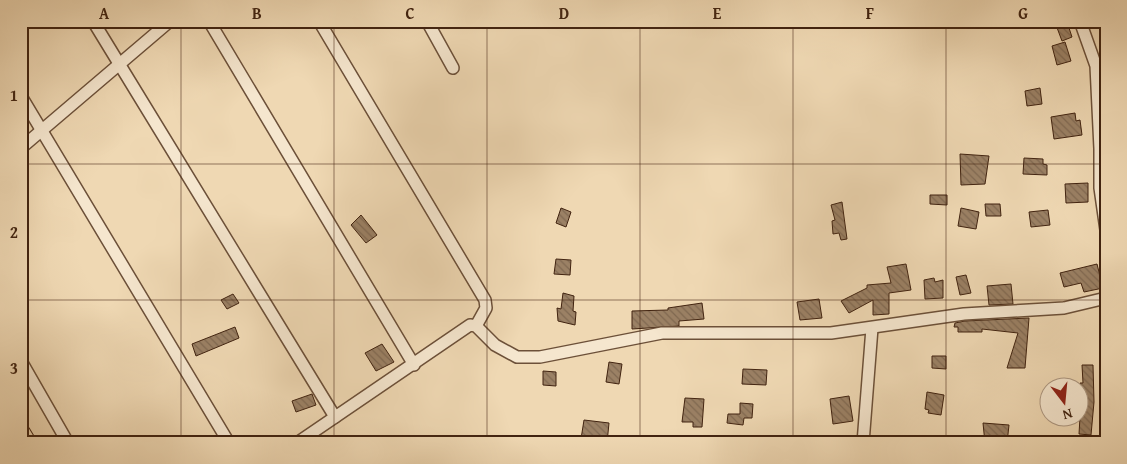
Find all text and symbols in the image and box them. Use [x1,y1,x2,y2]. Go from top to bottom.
text: A [99,1,110,25]
text: B [252,1,262,25]
text: C [405,1,415,25]
text: D [559,1,569,25]
text: E [713,1,722,25]
text: F [866,1,874,25]
text: G [1018,1,1028,25]
text: 1 [10,83,18,107]
text: 2 [10,220,18,244]
text: 3 [10,356,18,380]
north arrow [1040,376,1090,426]
text: N [1060,404,1075,426]

